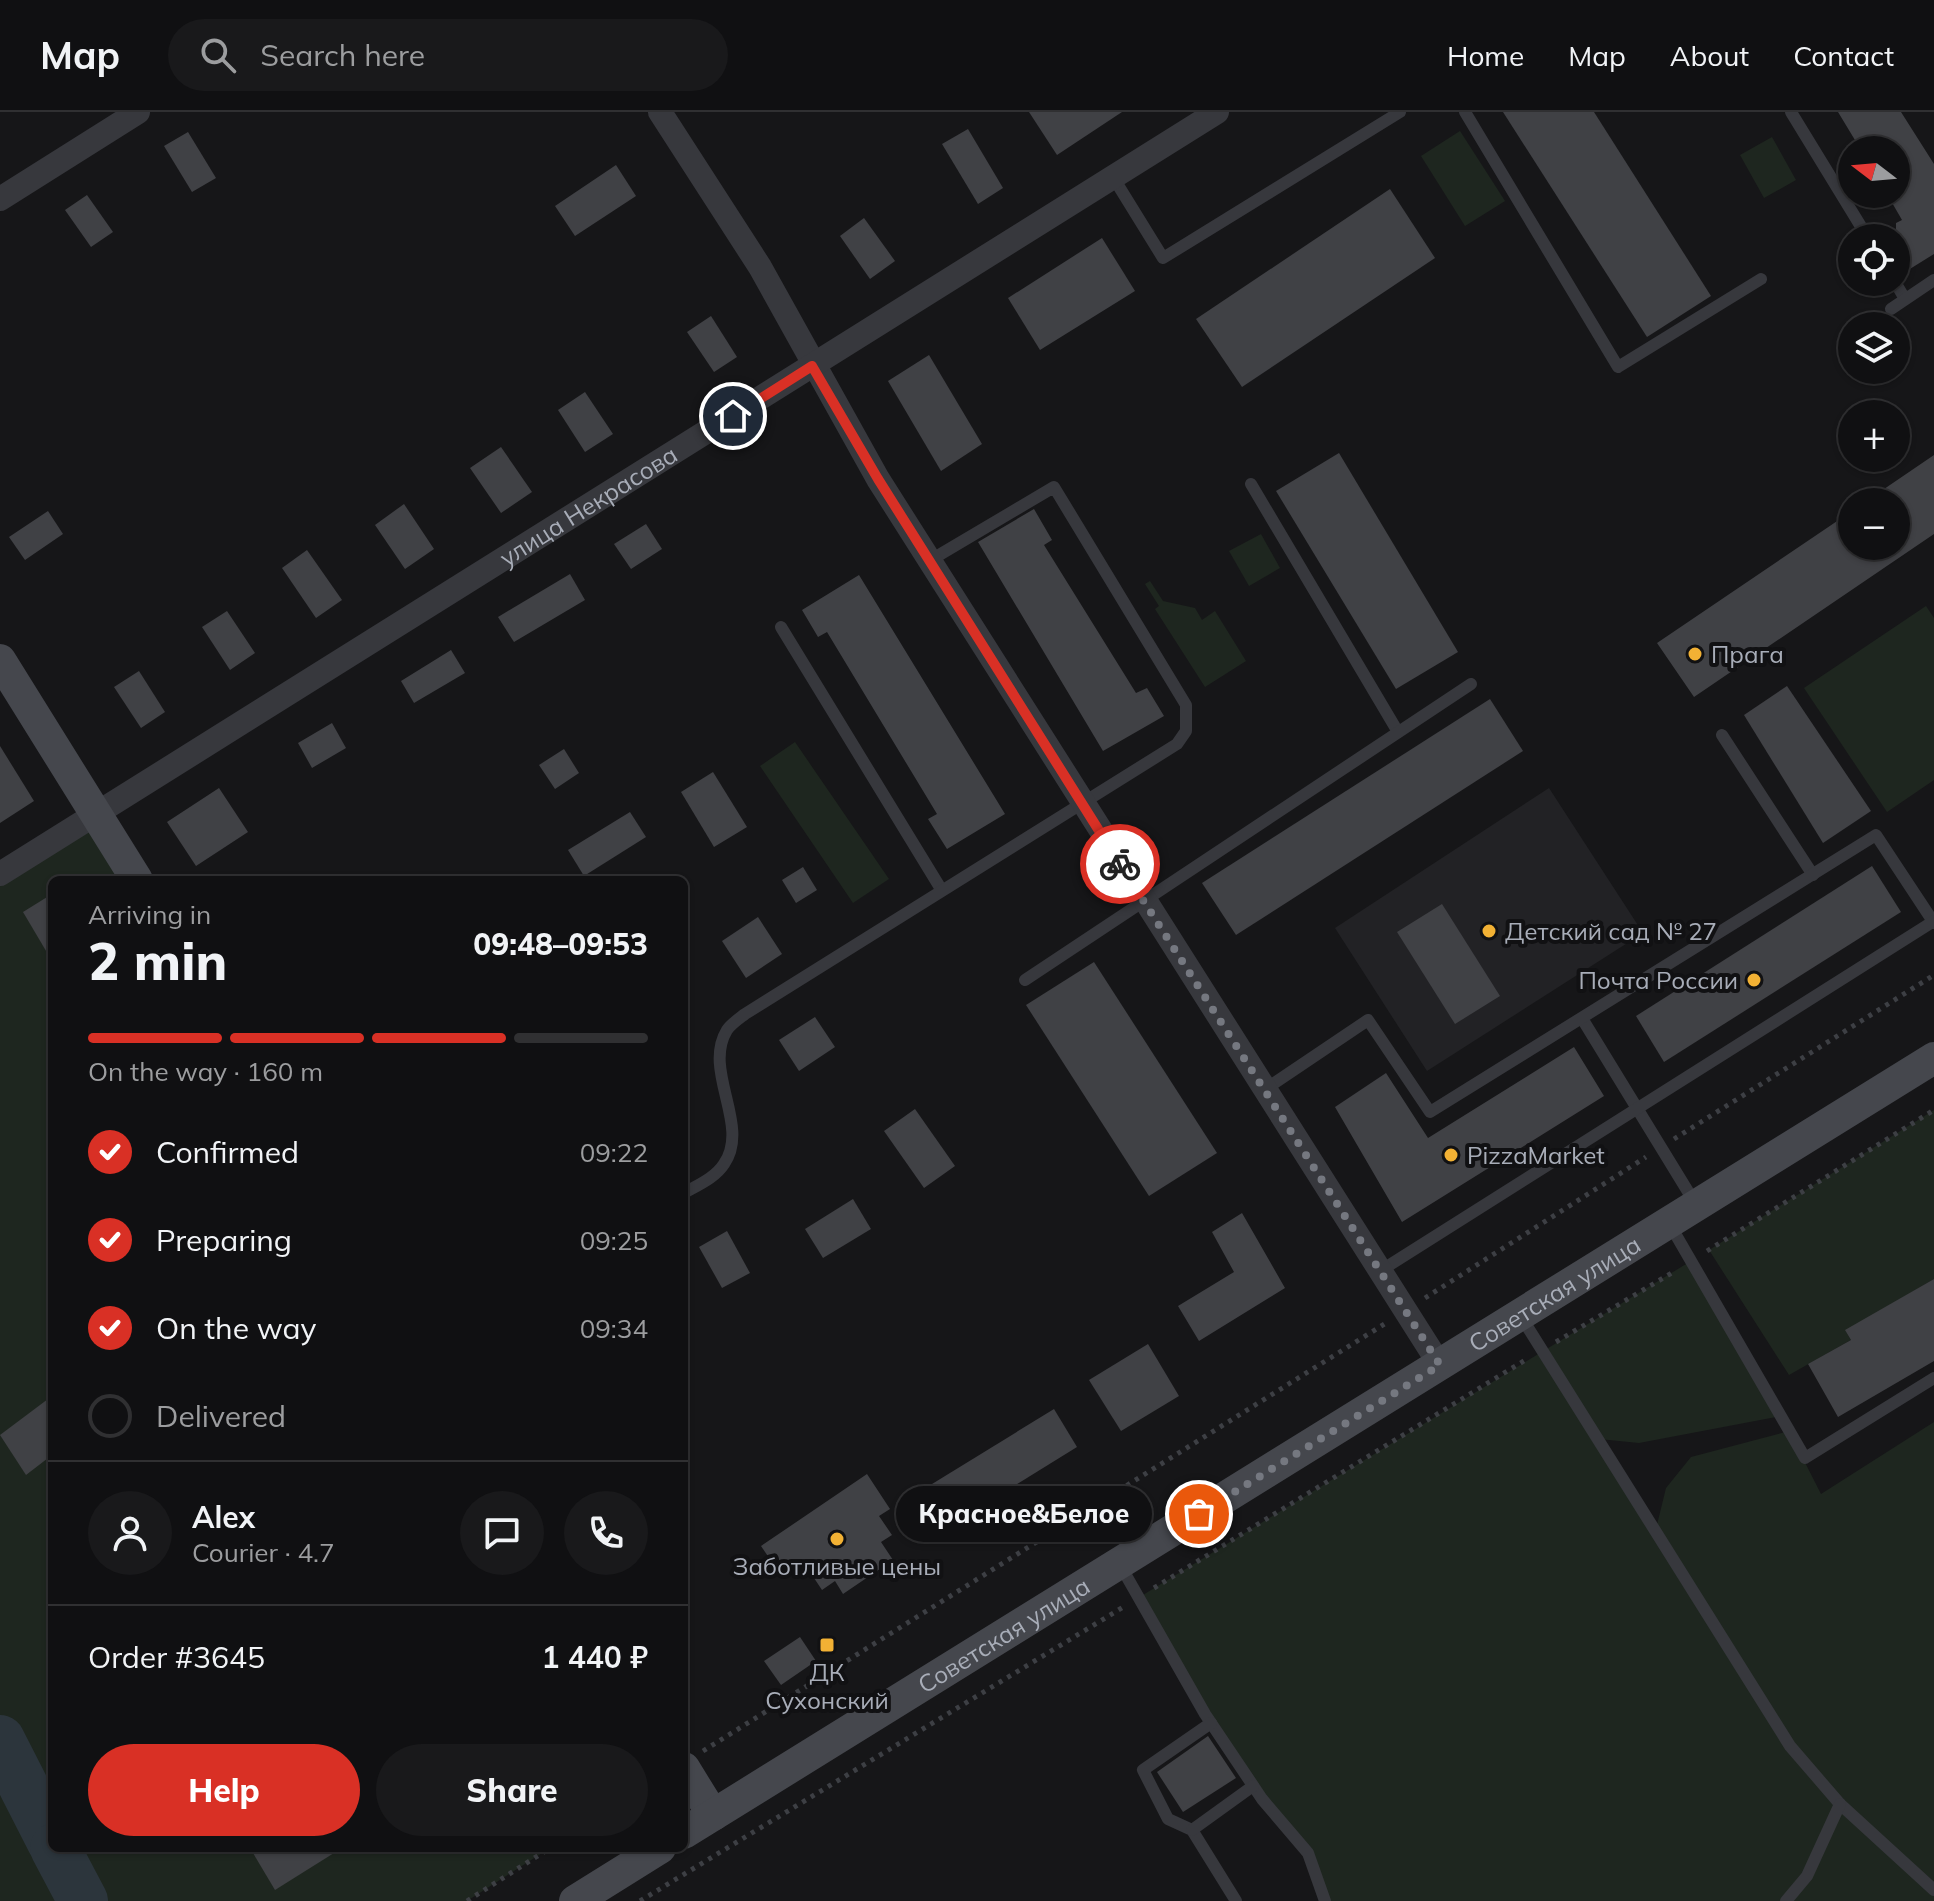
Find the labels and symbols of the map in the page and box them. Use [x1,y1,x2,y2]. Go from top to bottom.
north arrow [1838,136,1910,208]
pin [699,382,767,450]
street label: улица Некрасова [494,439,683,573]
place label: Прага [1711,639,1784,669]
marker: Прага [1686,645,1704,663]
courier [1080,824,1160,904]
place label: Детский сад № 27 [1505,916,1717,946]
marker: Детский сад № 27 [1480,922,1498,940]
place label: Почта России [1578,965,1738,995]
marker: Почта России [1745,971,1763,989]
place label: PizzaMarket [1467,1140,1605,1170]
marker: PizzaMarket [1442,1146,1460,1164]
street label: Советская улица [1463,1229,1646,1358]
pin [1165,1480,1233,1548]
callout: Красное&Белое [895,1486,1151,1542]
marker: Заботливые цены [828,1530,846,1548]
place label: Заботливые цены [733,1551,941,1581]
street label: Советская улица [912,1570,1095,1699]
marker: ДК Сухонский [818,1636,836,1654]
place label: ДК Сухонский [765,1657,889,1715]

